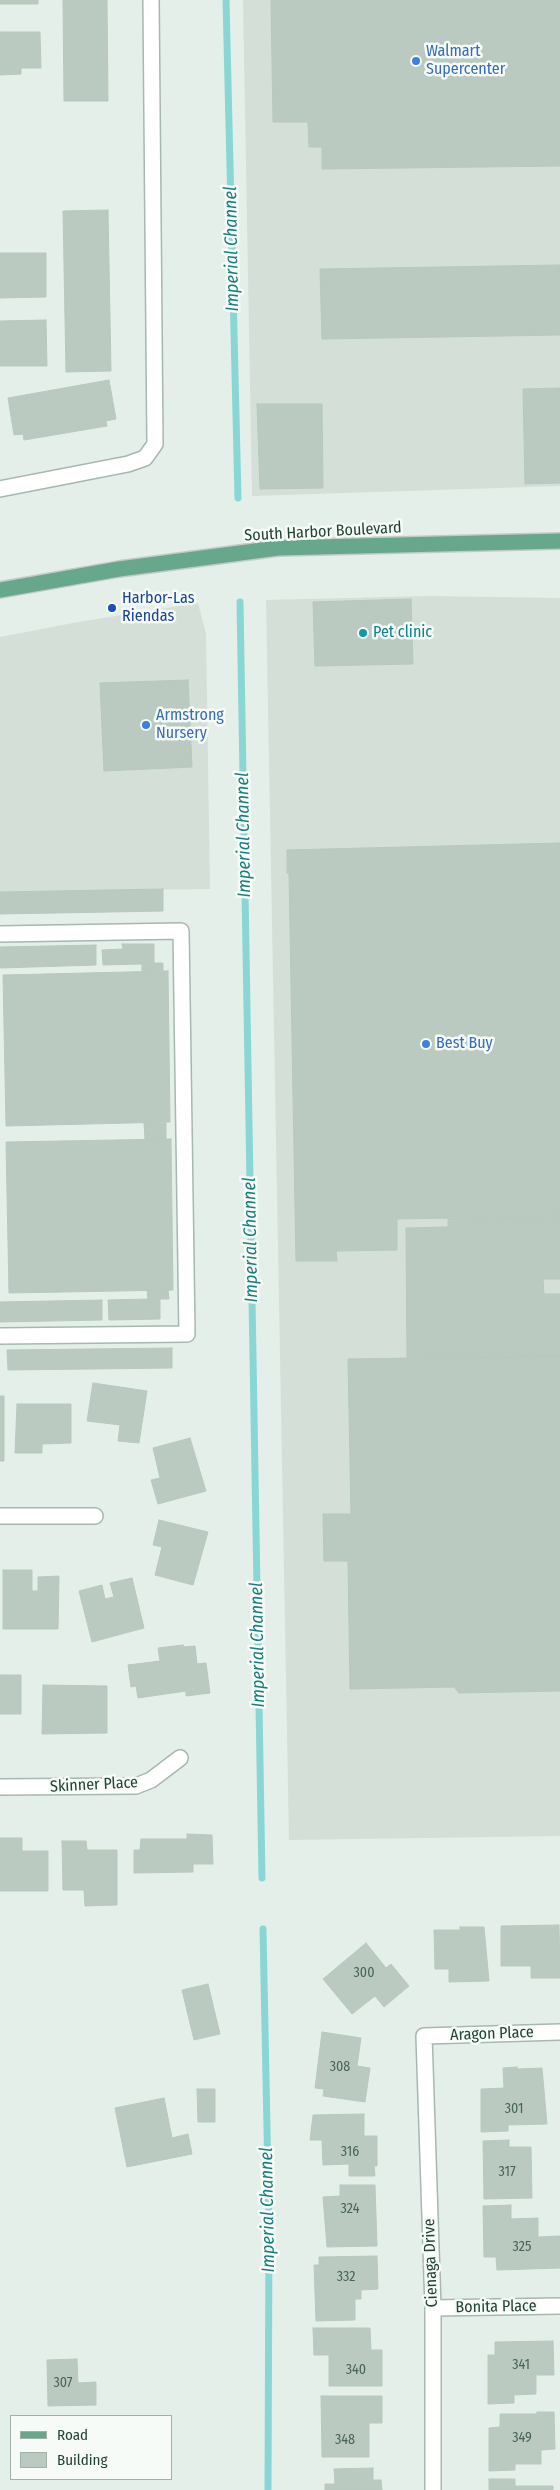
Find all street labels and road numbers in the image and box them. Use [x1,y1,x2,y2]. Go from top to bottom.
street label: South Harbor Boulevard [244,518,402,546]
street label: Skinner Place [49,1773,139,1797]
street label: Aragon Place [450,2023,534,2045]
street label: Cienaga Drive [420,2218,442,2308]
street label: Bonita Place [455,2297,537,2317]

